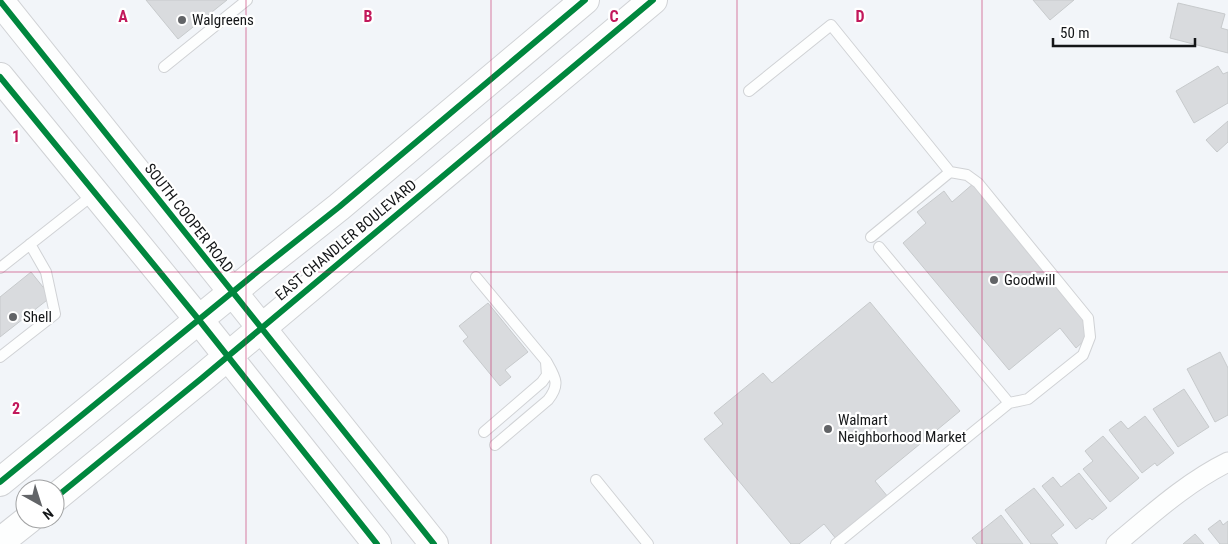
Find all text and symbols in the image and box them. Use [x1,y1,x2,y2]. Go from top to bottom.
text: A [118,7,128,26]
text: B [364,7,373,26]
text: C [609,7,619,26]
text: D [855,7,865,26]
place label: Walgreens [192,11,254,29]
marker: Walgreens [176,14,188,26]
scale bar [1053,15,1196,47]
text: 50 m [1060,24,1090,42]
text: 1 [12,127,20,146]
street label: SOUTH COOPER ROAD [141,160,237,276]
street label: EAST CHANDLER BOULEVARD [272,176,420,304]
place label: Goodwill [1004,271,1055,289]
marker: Goodwill [988,274,1000,286]
place label: Shell [23,308,52,326]
marker: Shell [7,311,19,323]
text: 2 [12,399,20,418]
place label: Walmart Neighborhood Market [838,411,966,446]
marker: Walmart Neighborhood Market [822,423,834,435]
north arrow [15,479,65,529]
text: N [40,505,57,523]

